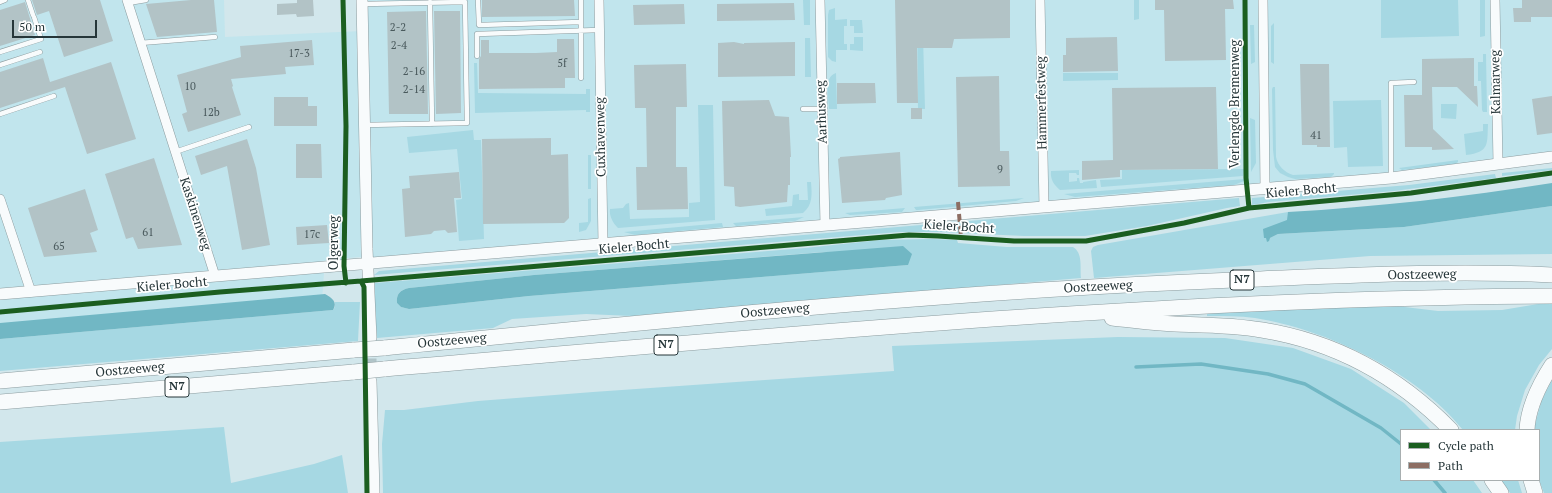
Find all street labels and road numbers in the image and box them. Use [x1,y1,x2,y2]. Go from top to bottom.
street label: Verlengde Bremenweg [1227,40,1243,168]
street label: Kalmarweg [1488,50,1504,114]
street label: Hammerfestweg [1033,56,1051,150]
street label: Aarhusweg [813,80,831,144]
street label: Cuxhavenweg [593,97,609,177]
street label: Kaskinenweg [176,176,214,252]
street label: Kieler Bocht [1265,180,1337,202]
street label: Olgerweg [326,216,342,270]
street label: Kieler Bocht [923,217,995,237]
street label: Kieler Bocht [598,236,670,258]
street label: Oostzeeweg [1387,267,1457,283]
road number: N7 [1230,270,1254,290]
street label: Kieler Bocht [136,274,208,296]
street label: Oostzeeweg [1063,277,1133,297]
street label: Oostzeeweg [740,300,810,322]
street label: Oostzeeweg [417,330,487,352]
road number: N7 [654,335,678,355]
street label: Oostzeeweg [95,359,165,381]
road number: N7 [165,377,189,397]

